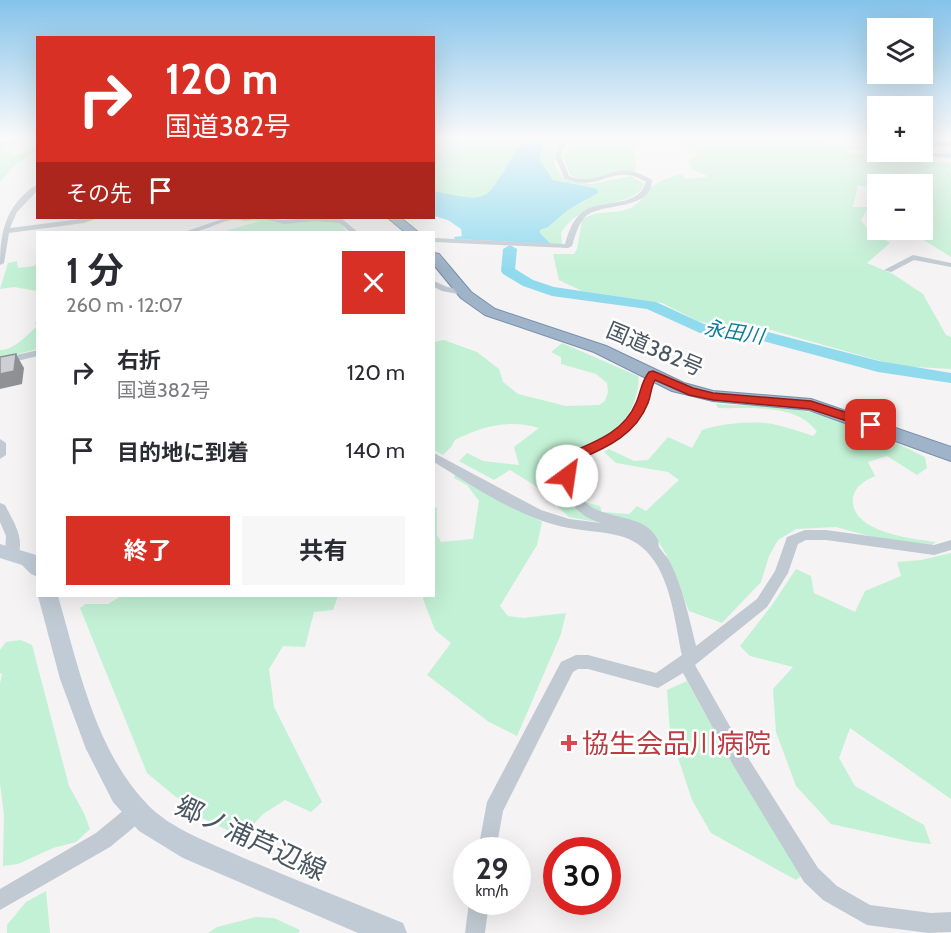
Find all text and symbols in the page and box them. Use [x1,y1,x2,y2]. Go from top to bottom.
map controls [867,18,933,240]
button: layers [867,18,933,84]
text: 120 m [165,53,278,105]
icon: right [66,60,144,138]
button: + [867,96,933,162]
text: 国道382号 [165,110,291,143]
icon: arrive [144,174,177,207]
button: − [867,174,933,240]
text: その先 [66,180,132,207]
text: 1 分 [66,248,123,292]
button: close [342,251,405,314]
text: 260 m · 12:07 [66,293,183,317]
water label: 永田川 [702,315,767,349]
street label: 国道382号 [602,316,708,382]
text: 右折 [117,347,161,374]
icon: right [66,356,99,389]
text: 120 m [347,359,405,386]
text: 国道382号 [117,378,210,402]
pin [845,399,896,450]
icon: arrive [854,408,887,441]
icon: arrive [66,434,99,467]
text: 140 m [346,437,405,464]
text: 目的地に到着 [117,439,249,466]
position arrow [535,444,599,508]
button: 終了 [66,516,230,585]
button: 共有 [242,516,405,585]
place label: 協生会品川病院 [582,727,771,760]
marker: 協生会品川病院 [560,734,578,752]
street label: 郷ノ浦芦辺線 [171,789,331,887]
speed limit sign: 30 [543,837,621,915]
text: 29 [476,850,508,887]
text: km/h [476,882,508,900]

